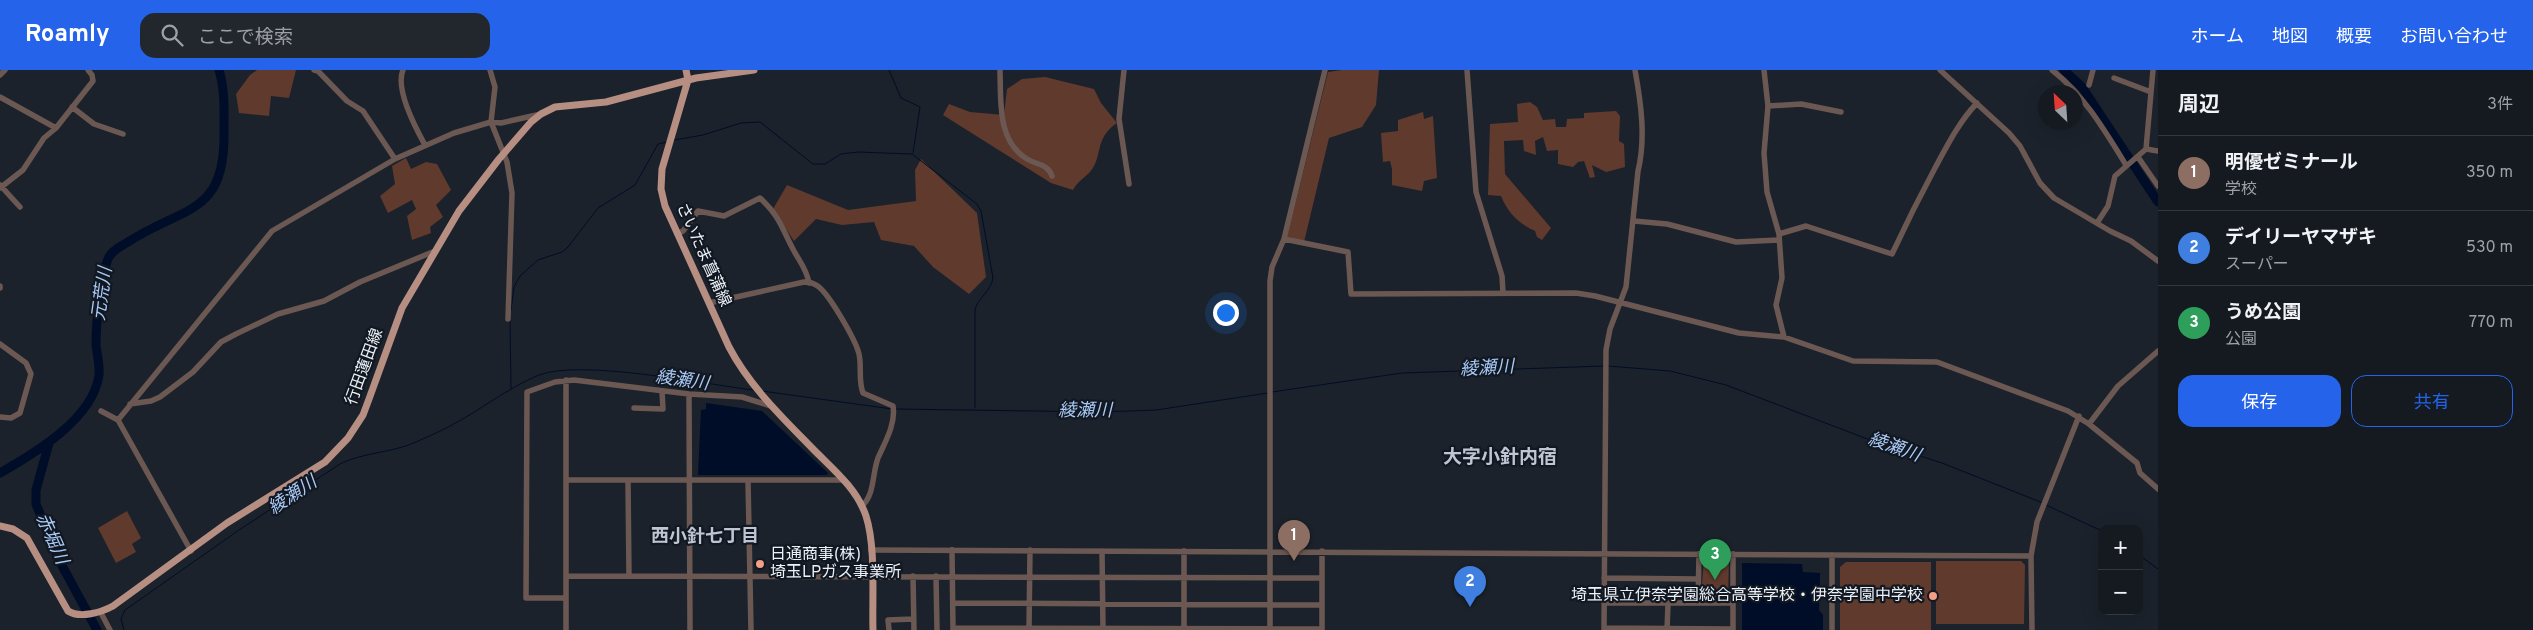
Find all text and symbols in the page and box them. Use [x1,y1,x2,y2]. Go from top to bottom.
search box [140,13,490,58]
text: Roamly [25,20,110,50]
icon: search [158,21,186,49]
text: ここで検索 [198,26,293,50]
text: ホーム [2191,26,2244,49]
text: 地図 [2272,26,2308,49]
text: 概要 [2336,26,2372,49]
text: お問い合わせ [2400,26,2508,49]
north arrow [2038,85,2083,130]
text: 周辺 [2178,92,2220,119]
text: 3件 [2487,95,2513,115]
text: 明優ゼミナール [2225,151,2358,175]
text: 1 [2191,163,2197,183]
text: 350 m [2466,163,2513,183]
text: 学校 [2225,180,2257,200]
street label: さいたま菖蒲線 [671,200,735,310]
text: デイリーヤマザキ [2225,226,2377,250]
text: 2 [2189,238,2199,258]
text: 530 m [2466,238,2513,258]
text: スーパー [2225,255,2289,275]
water label: 元荒川 [88,264,118,322]
your location [1213,300,1239,326]
text: うめ公園 [2225,301,2301,325]
text: 3 [2189,313,2199,333]
text: 770 m [2469,313,2513,333]
street label: 行田蓮田線 [342,326,388,408]
text: 公園 [2225,330,2257,350]
water label: 綾瀬川 [1459,356,1517,382]
water label: 綾瀬川 [654,366,712,396]
button: 保存 [2178,375,2341,427]
button: 共有 [2351,375,2513,427]
water label: 綾瀬川 [1058,400,1114,423]
water label: 綾瀬川 [1865,428,1925,468]
district label: 大字小針内宿 [1443,446,1557,470]
water label: 綾瀬川 [264,470,323,521]
water label: 赤堀川 [30,510,73,570]
pin: 1 [1278,520,1310,561]
map controls [2098,525,2143,615]
button: + [2098,525,2143,570]
district label: 西小針七丁目 [651,526,759,549]
pin: 3 [1699,539,1731,580]
place label: 日通商事(株) 埼玉LPガス事業所 [770,545,901,583]
marker: 日通商事(株) 埼玉LPガス事業所 [754,558,766,570]
pin: 2 [1454,566,1486,607]
button: − [2098,570,2143,615]
place label: 埼玉県立伊奈学園総合高等学校・伊奈学園中学校 [1571,586,1923,606]
marker: 埼玉県立伊奈学園総合高等学校・伊奈学園中学校 [1927,590,1939,602]

